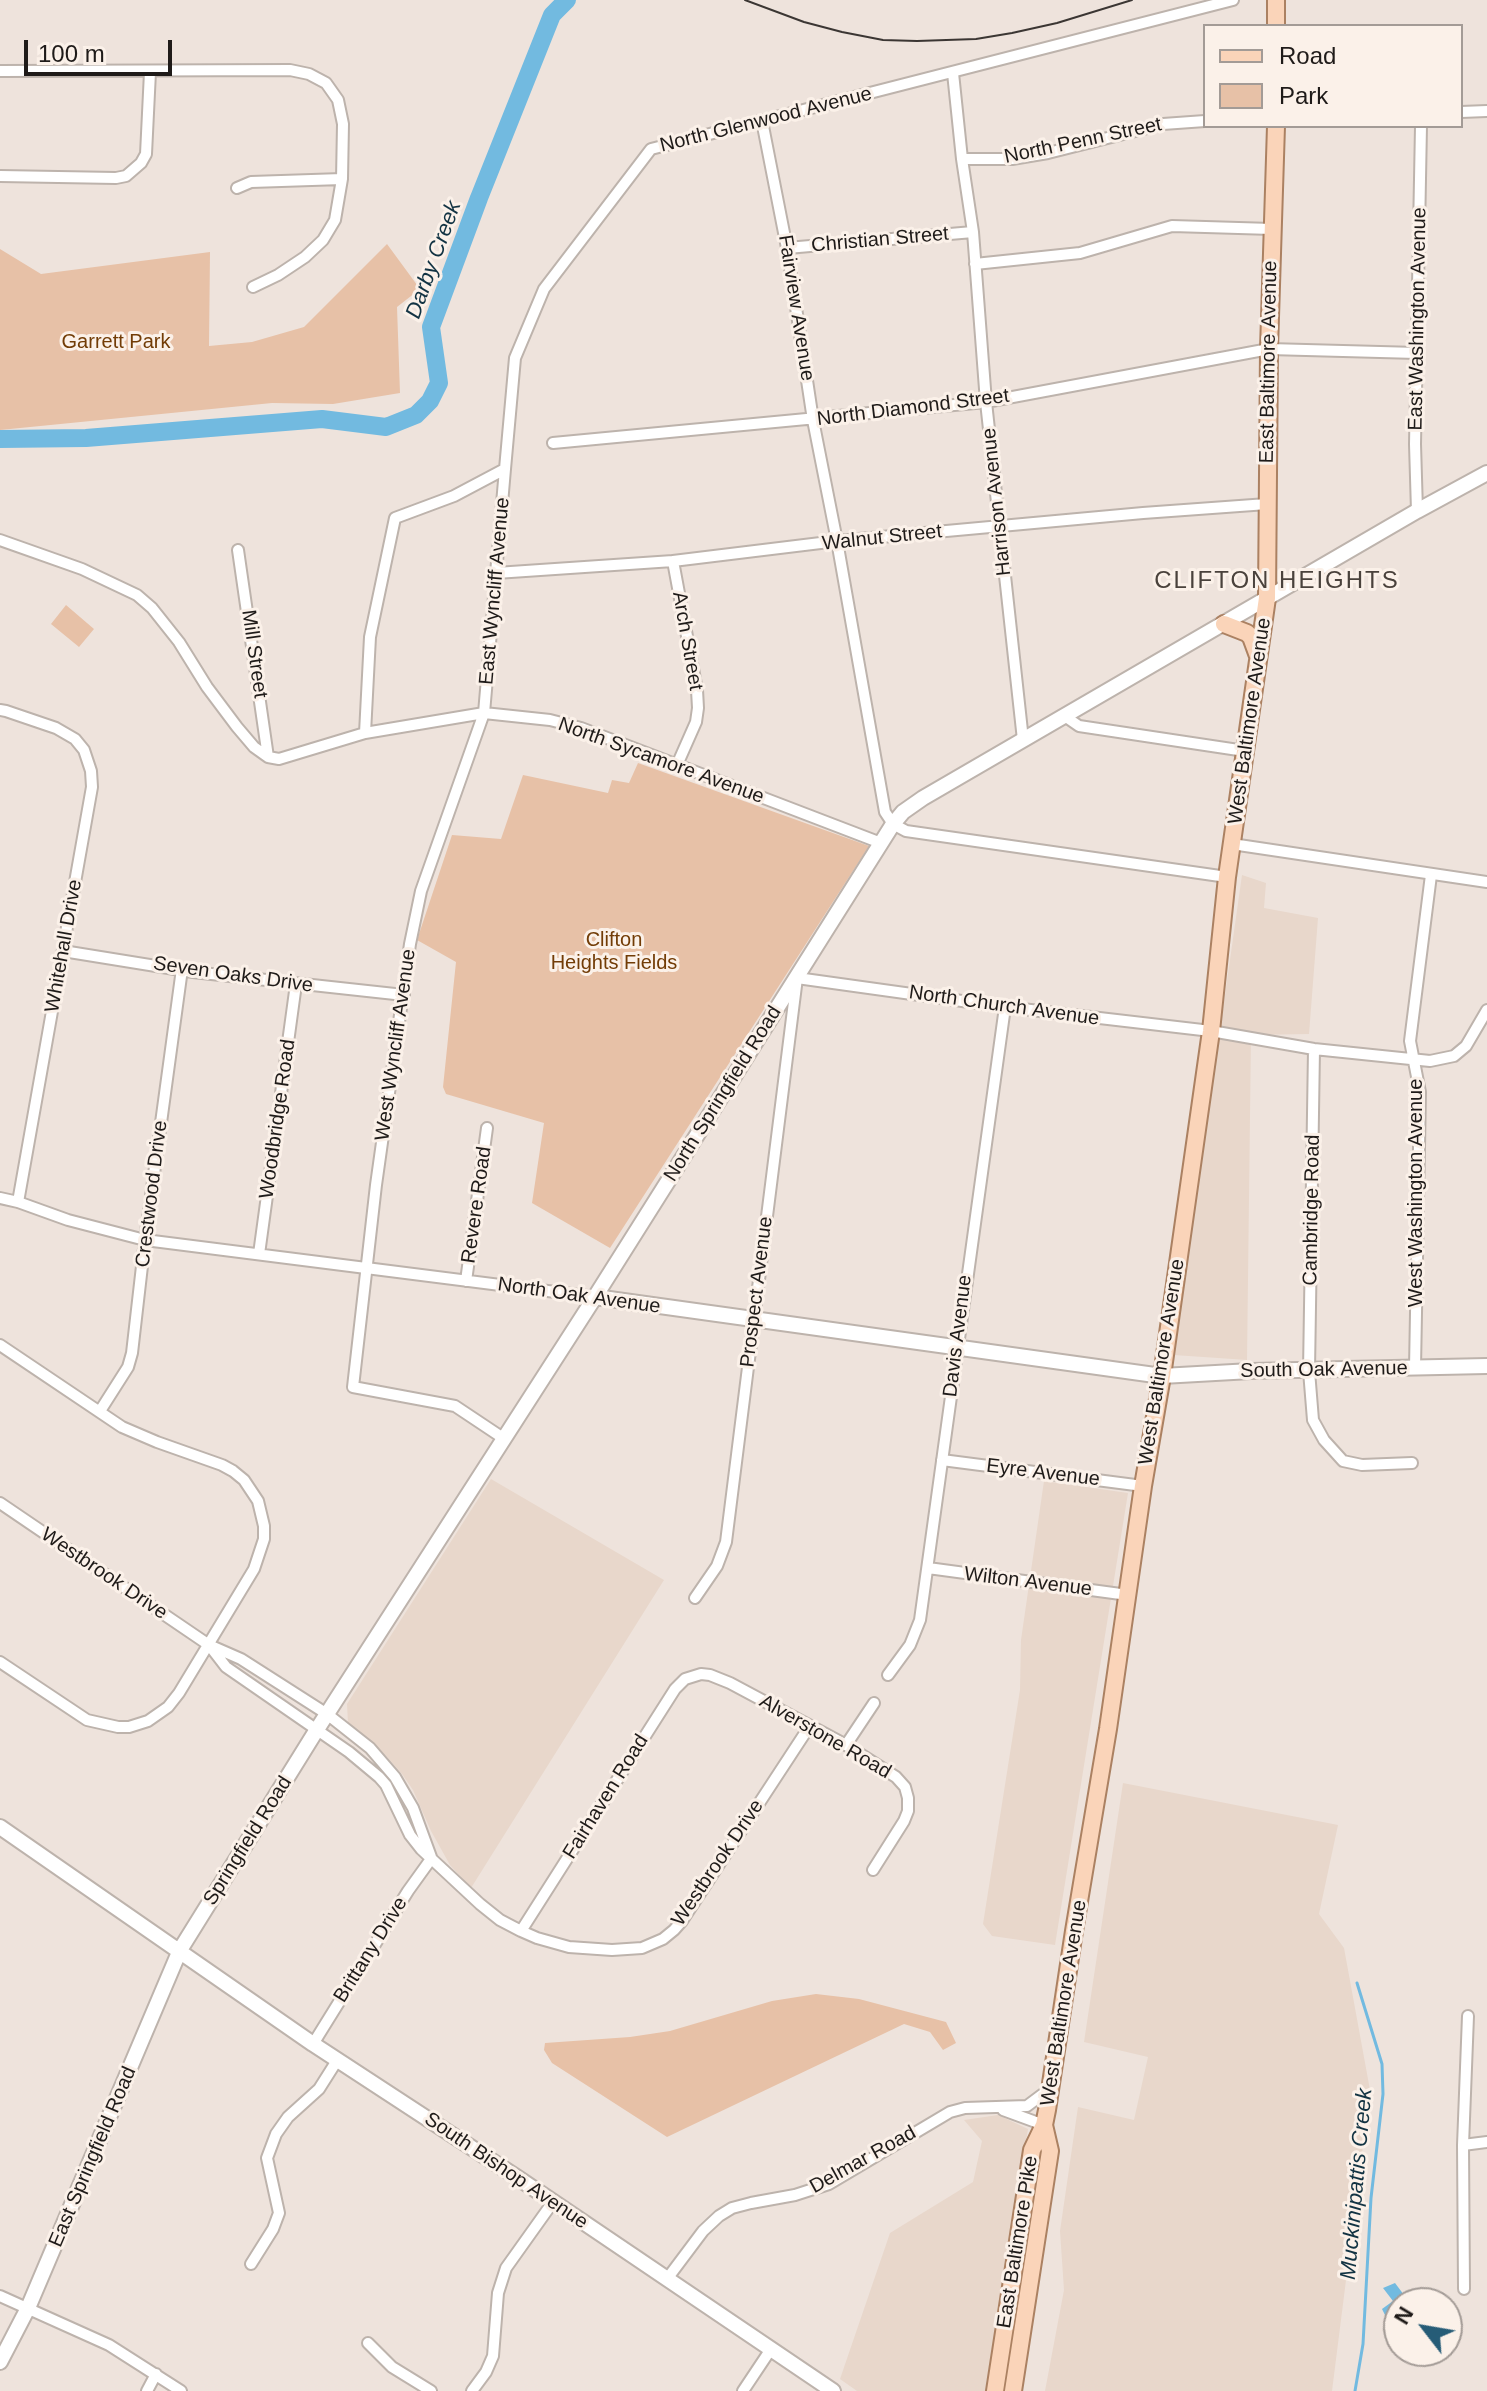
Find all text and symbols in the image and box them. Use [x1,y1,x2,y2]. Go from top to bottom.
scale bar [28,24,176,74]
legend [1203,24,1463,128]
text: 100 m [38,40,105,67]
text: Road [1279,42,1336,69]
street label: North Glenwood Avenue [658,82,874,158]
text: Park [1279,82,1328,109]
street label: North Penn Street [1002,113,1164,169]
water label: Darby Creek [400,197,468,323]
street label: East Washington Avenue [1404,207,1432,431]
street label: Christian Street [810,222,950,258]
street label: Fairview Avenue [773,233,819,383]
street label: East Baltimore Avenue [1255,260,1283,464]
park label: Garrett Park [62,330,170,354]
street label: North Diamond Street [816,384,1010,432]
street label: Harrison Avenue [977,427,1017,577]
street label: East Wyncliff Avenue [475,496,515,686]
street label: Walnut Street [821,520,943,556]
district label: CLIFTON HEIGHTS [1154,567,1400,595]
street label: Arch Street [666,590,708,692]
street label: Mill Street [236,608,272,700]
street label: West Baltimore Avenue [1224,616,1276,826]
street label: North Sycamore Avenue [555,713,767,809]
street label: Whitehall Drive [41,878,87,1014]
park label: Clifton Heights Fields [551,928,677,975]
street label: West Wyncliff Avenue [371,948,421,1142]
street label: Seven Oaks Drive [152,952,314,998]
street label: North Church Avenue [907,981,1101,1031]
street label: North Springfield Road [659,1002,787,1186]
street label: Woodbridge Road [255,1038,301,1200]
street label: West Washington Avenue [1404,1079,1428,1307]
street label: Crestwood Drive [131,1119,173,1269]
street label: Cambridge Road [1299,1134,1325,1286]
street label: Revere Road [457,1145,497,1265]
street label: Prospect Avenue [736,1215,778,1369]
street label: West Baltimore Avenue [1134,1257,1190,1467]
street label: North Oak Avenue [496,1273,662,1319]
street label: Davis Avenue [939,1273,977,1399]
street label: South Oak Avenue [1240,1357,1408,1383]
street label: Eyre Avenue [985,1454,1101,1492]
street label: Westbrook Drive [36,1523,172,1625]
street label: Wilton Avenue [963,1562,1093,1602]
street label: Alverstone Road [755,1690,895,1784]
street label: Fairhaven Road [558,1730,654,1864]
street label: Springfield Road [199,1772,297,1910]
street label: Westbrook Drive [667,1795,769,1931]
street label: Brittany Drive [329,1893,413,2007]
street label: West Baltimore Avenue [1036,1898,1092,2108]
street label: East Springfield Road [44,2063,142,2251]
water label: Muckinipattis Creek [1335,2087,1379,2281]
street label: South Bishop Avenue [420,2107,592,2235]
street label: Delmar Road [806,2121,920,2199]
street label: East Baltimore Pike [992,2154,1044,2330]
north arrow [1383,2287,1463,2367]
text: N [1389,2302,1419,2329]

